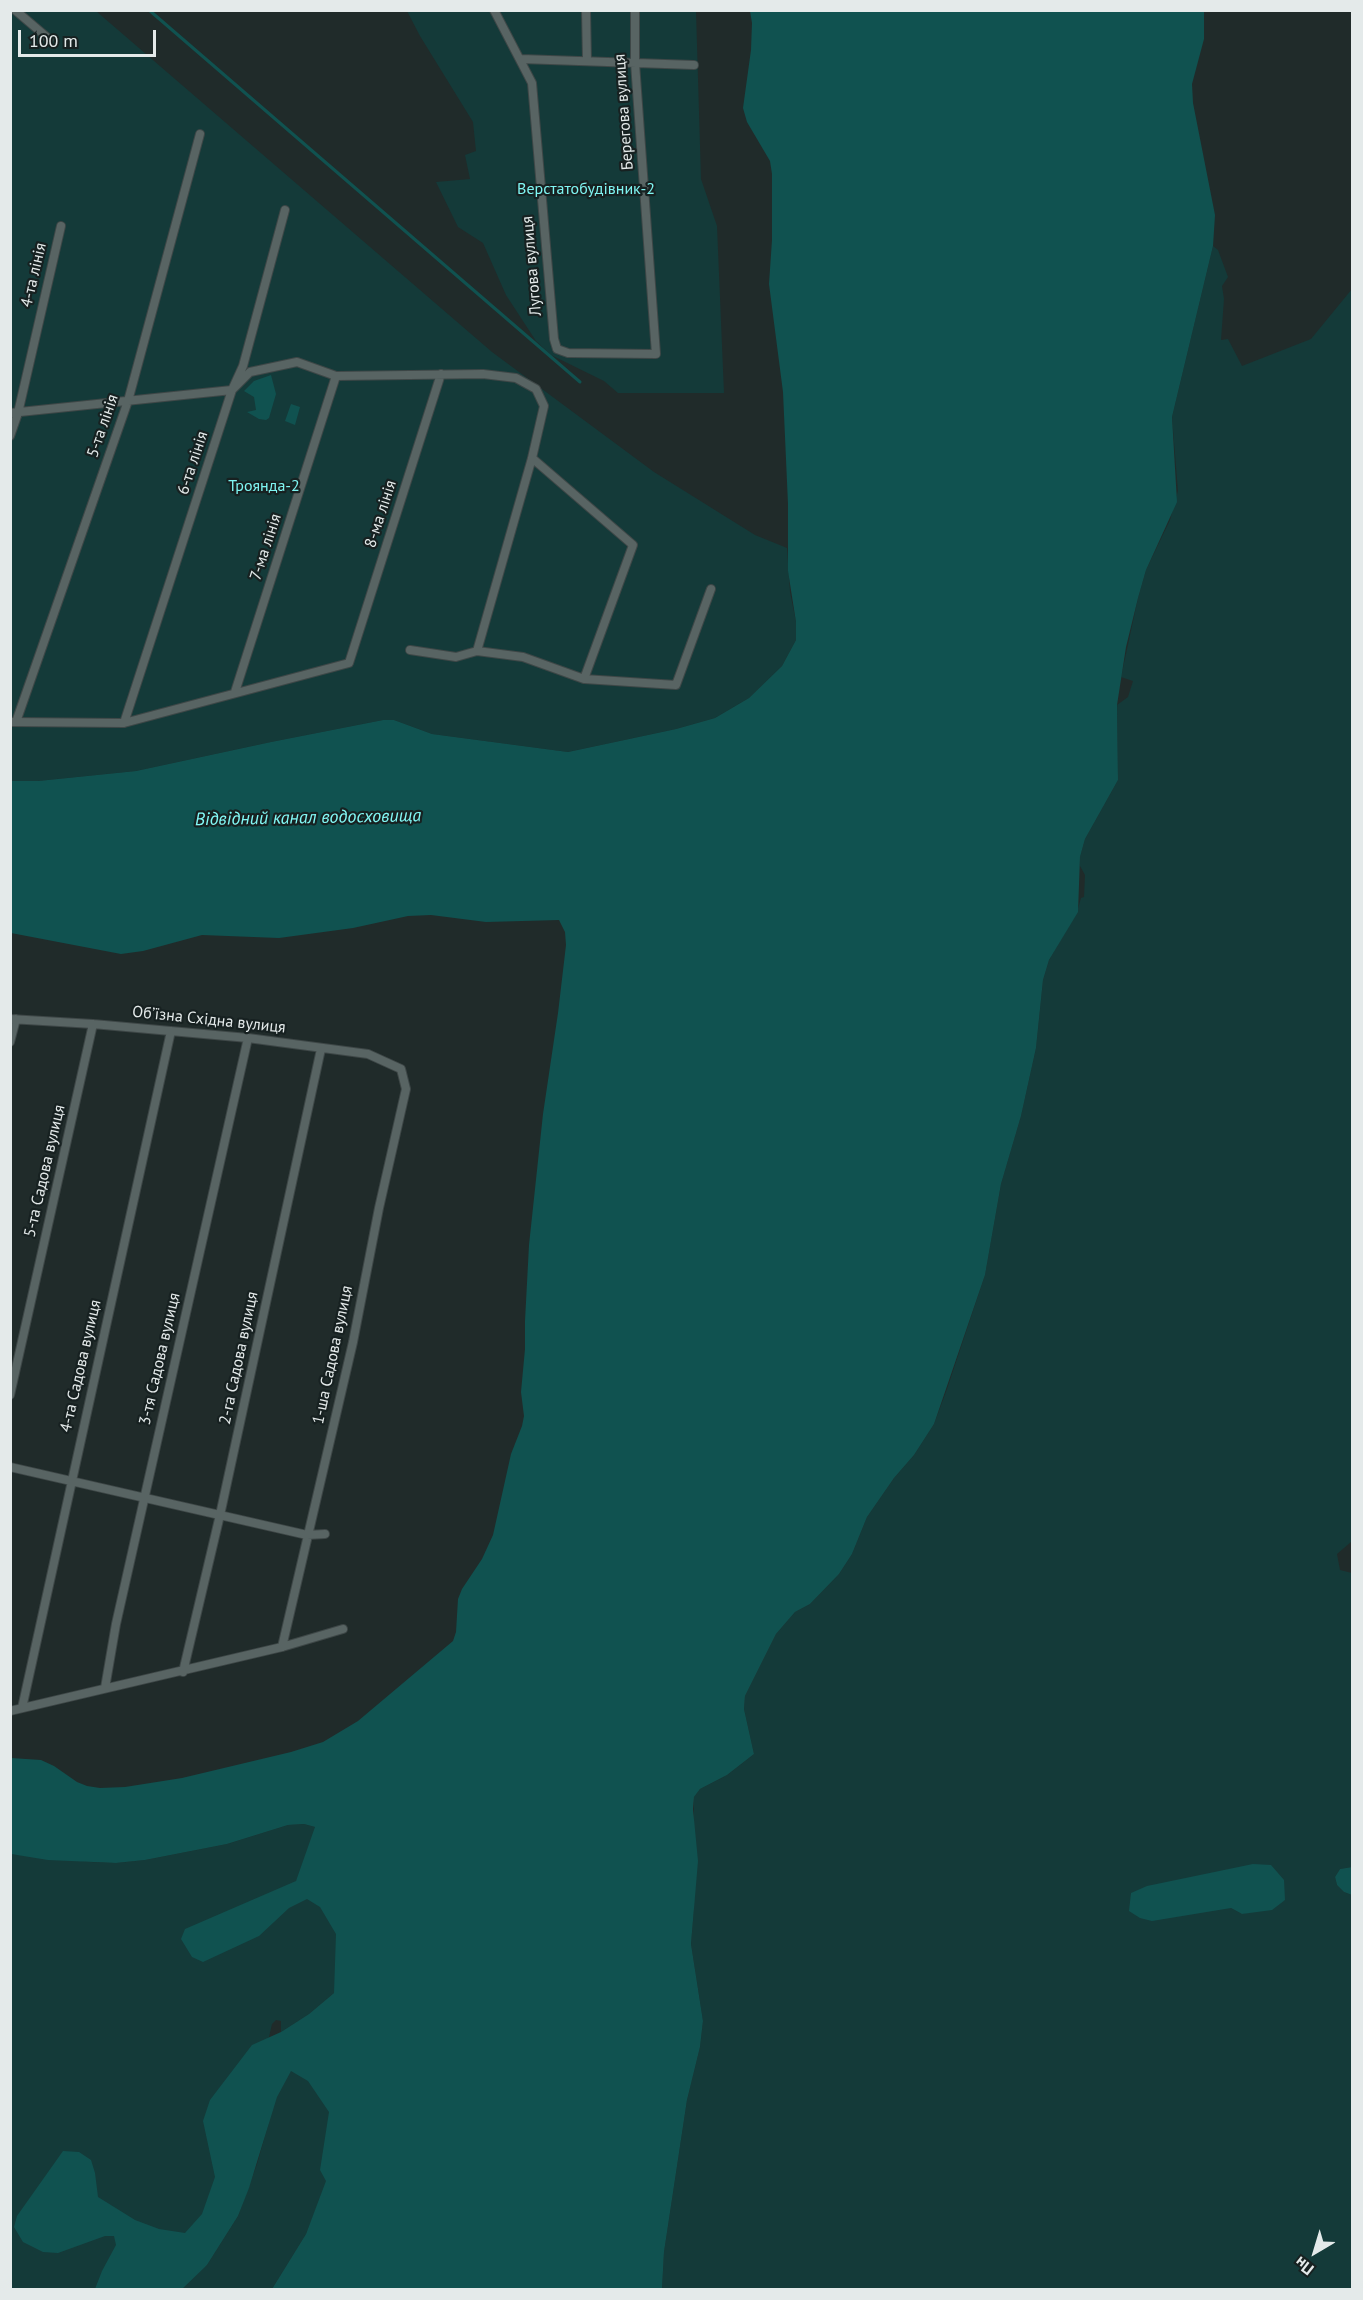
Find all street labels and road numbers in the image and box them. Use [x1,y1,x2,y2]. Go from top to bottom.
street label: Берегова вулиця [610,53,638,171]
street label: Лугова вулиця [518,215,546,317]
street label: 4-та лінія [17,241,51,309]
street label: 5-та лінія [83,392,123,460]
street label: 6-та лінія [174,429,212,497]
street label: 8-ма лінія [361,478,401,550]
street label: 7-ма лінія [246,511,286,583]
street label: Обʼїзна Східна вулиця [131,1002,287,1038]
street label: 5-та Садова вулиця [20,1103,70,1239]
street label: 1-ша Садова вулиця [309,1284,357,1426]
street label: 2-га Садова вулиця [216,1290,262,1426]
street label: 3-тя Садова вулиця [135,1291,185,1427]
street label: 4-та Садова вулиця [56,1298,106,1434]

